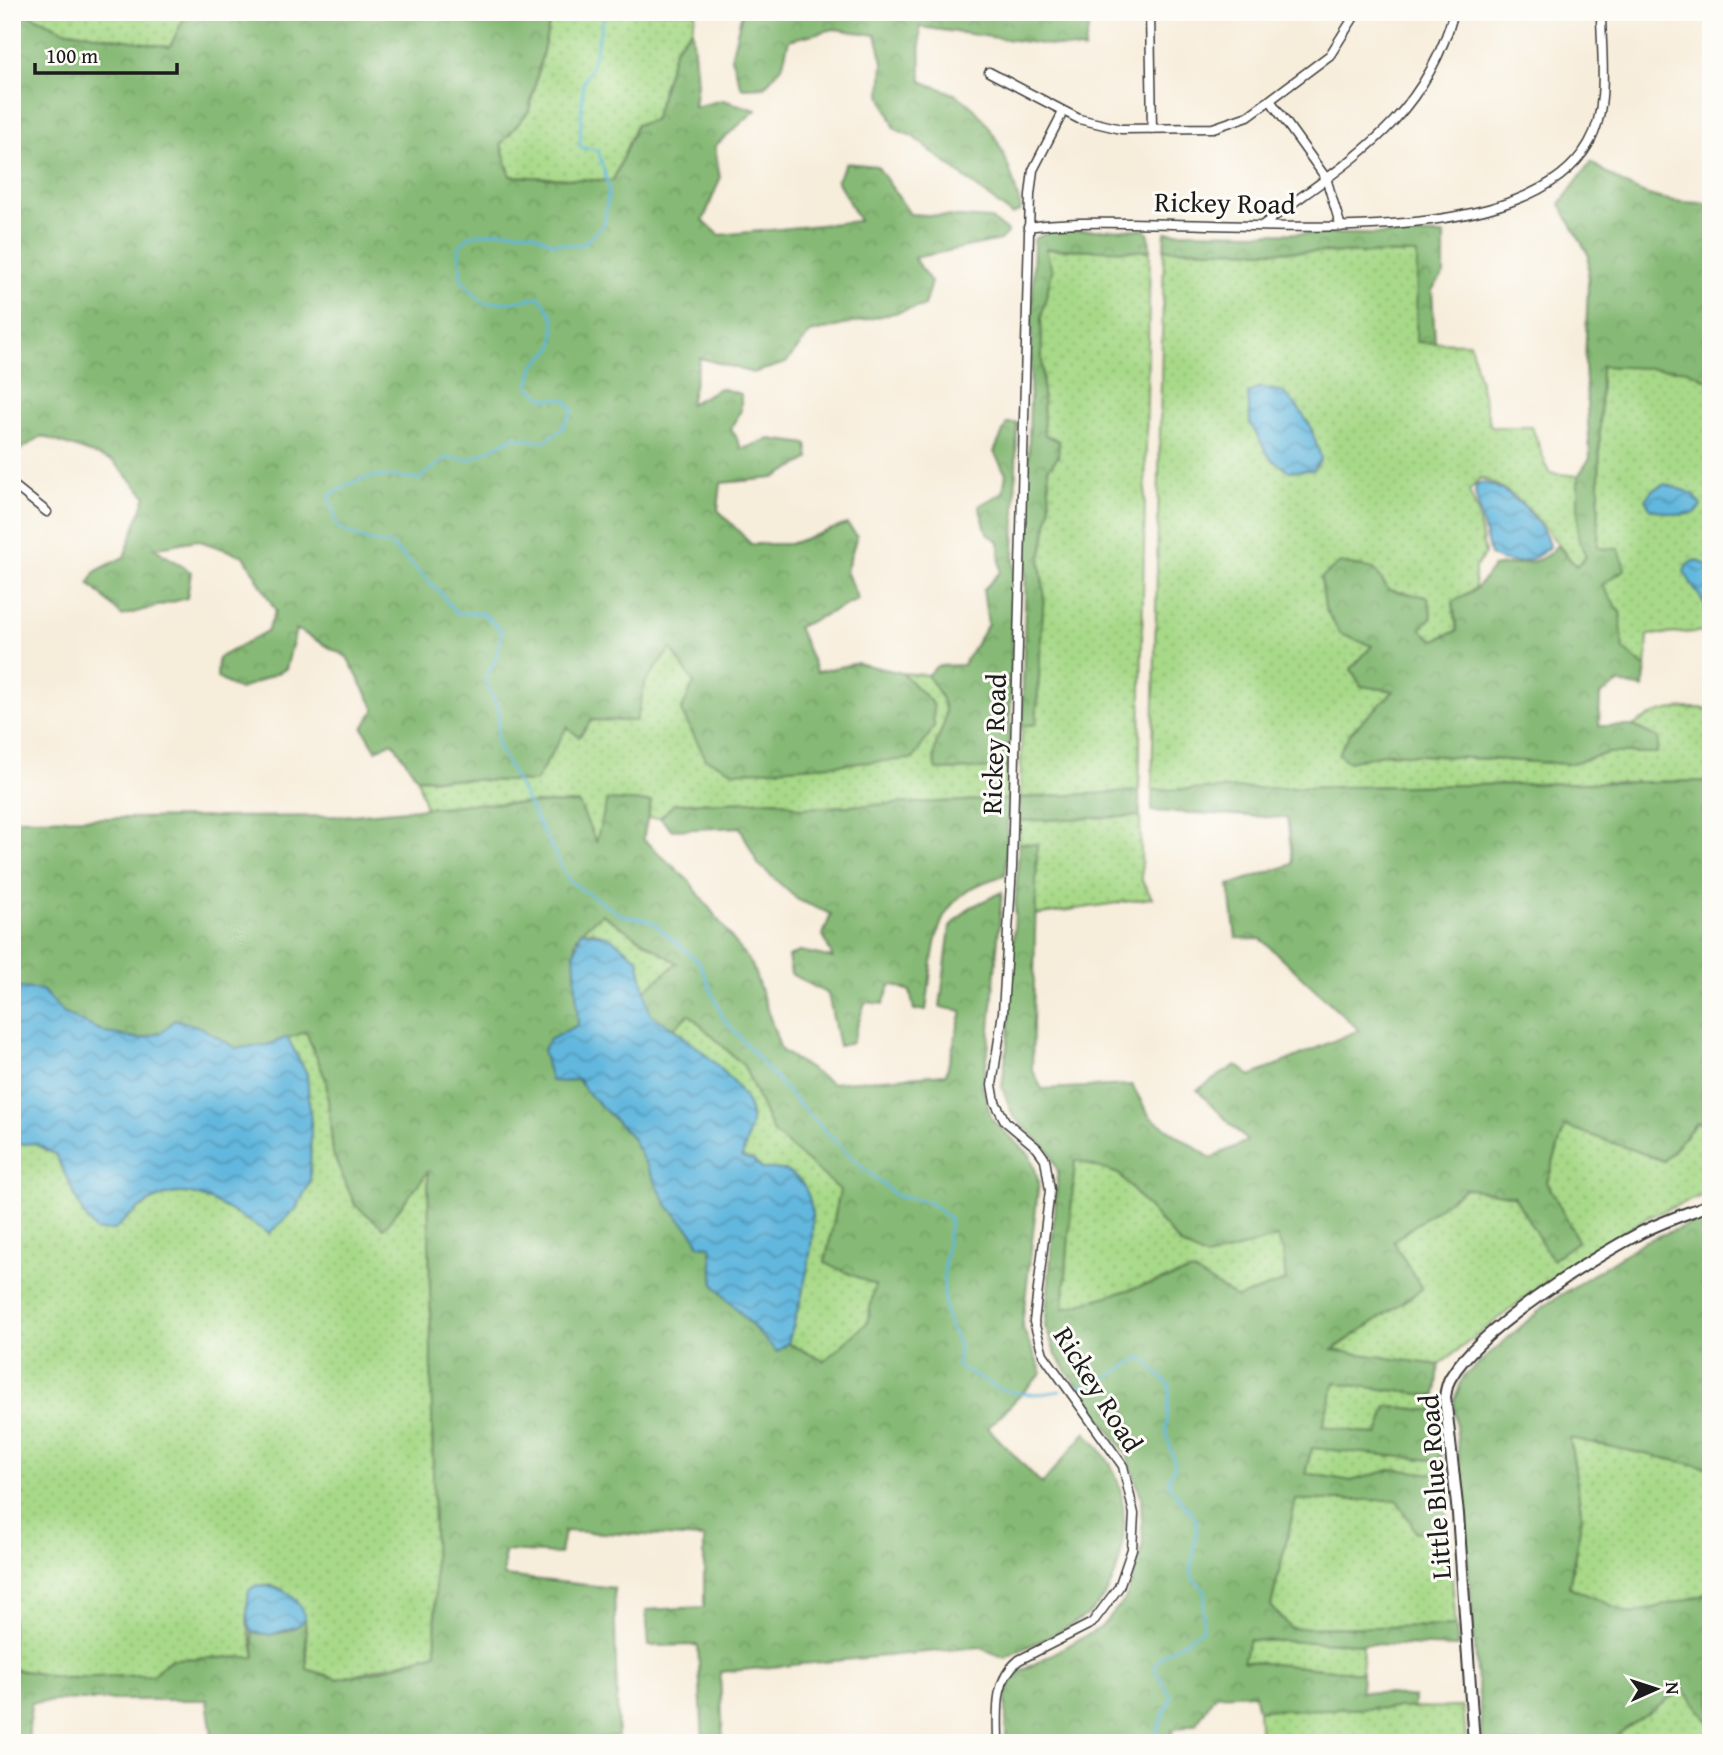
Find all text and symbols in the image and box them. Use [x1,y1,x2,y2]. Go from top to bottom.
scale bar [35,32,177,76]
text: 100 m [46,40,98,71]
street label: Rickey Road [1154,180,1296,224]
street label: Rickey Road [970,673,1016,815]
street label: Rickey Road [1044,1318,1154,1460]
street label: Little Blue Road [1407,1393,1461,1581]
north arrow [1622,1654,1692,1724]
text: N [1659,1681,1687,1695]

